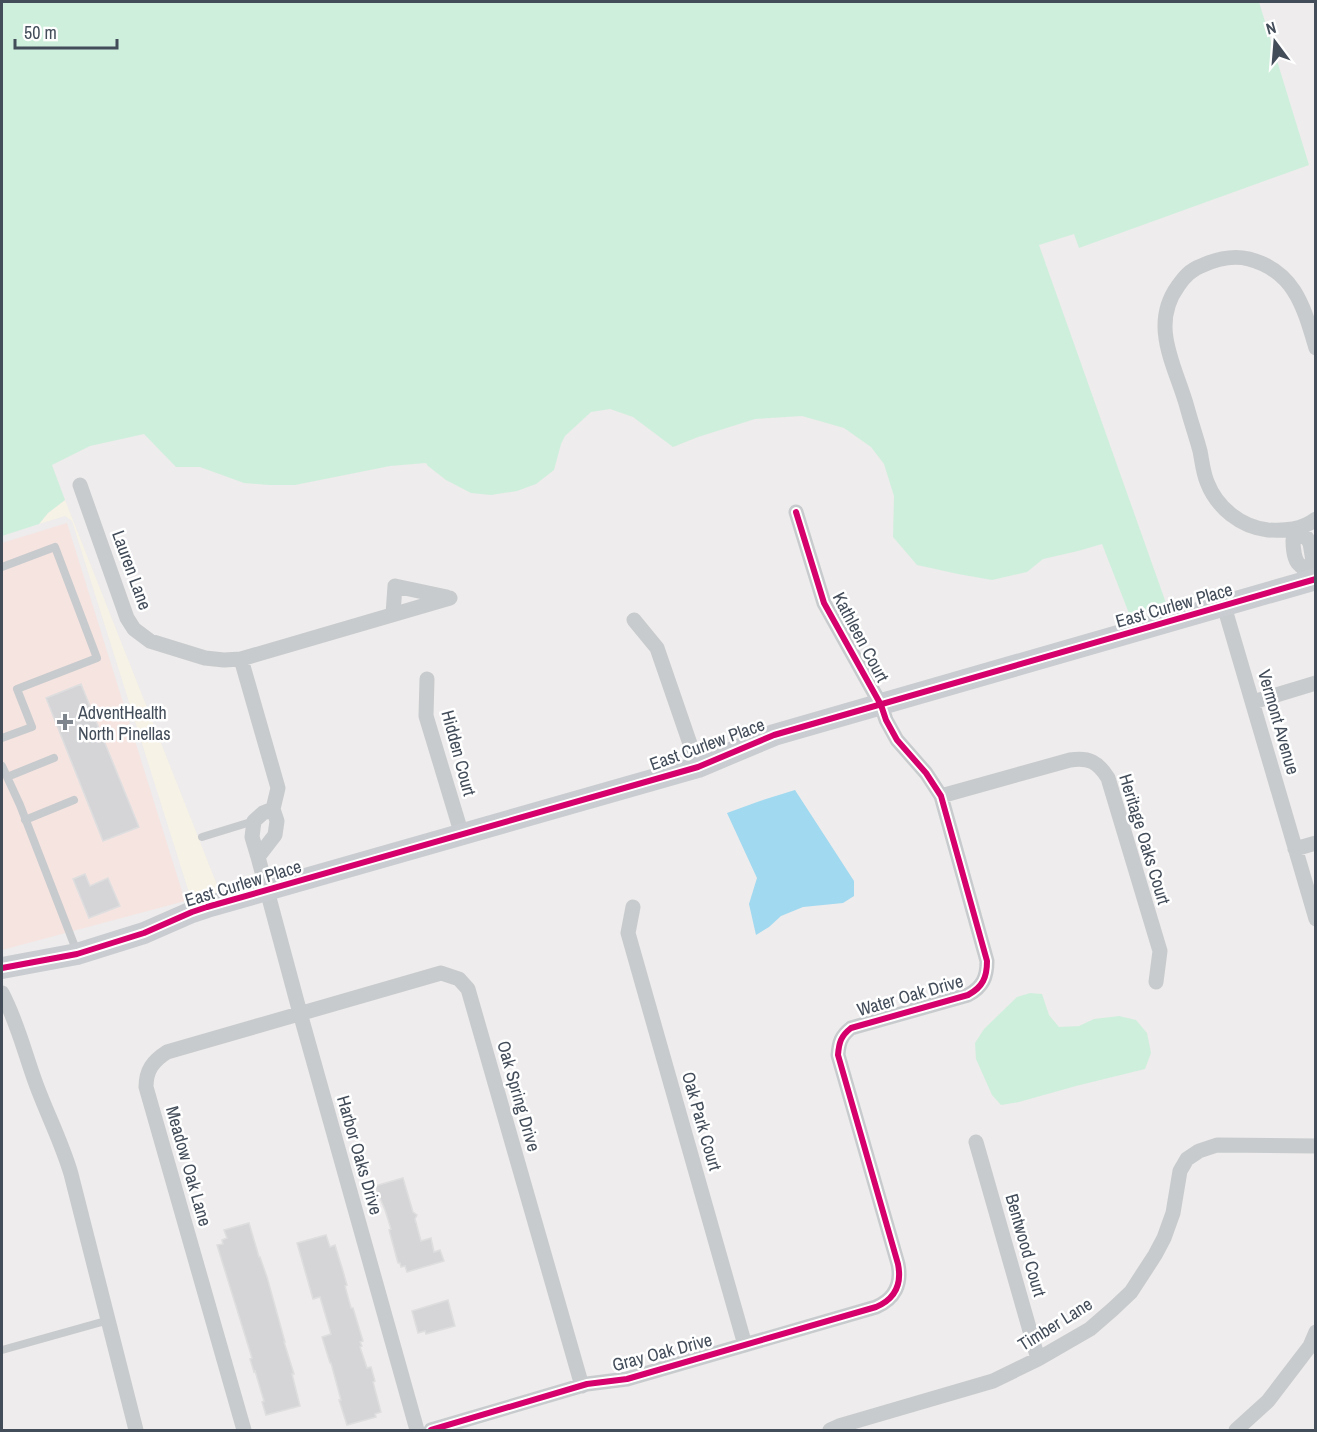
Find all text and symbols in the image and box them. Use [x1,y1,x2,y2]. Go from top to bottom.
scale bar [15,12,117,50]
north arrow [1245,12,1305,72]
text: N [1263,16,1278,39]
text: 50 m [24,20,57,45]
street label: Lauren Lane [106,527,158,613]
street label: East Curlew Place [1113,576,1235,634]
street label: Kathleen Court [827,588,895,686]
street label: Vermont Avenue [1252,667,1306,777]
place label: AdventHealth North Pinellas [77,700,171,746]
street label: Hidden Court [436,707,482,799]
street label: East Curlew Place [646,712,768,776]
marker: AdventHealth North Pinellas [56,713,74,731]
street label: Heritage Oaks Court [1113,771,1177,907]
street label: East Curlew Place [182,853,304,913]
street label: Water Oak Drive [854,968,966,1022]
street label: Oak Spring Drive [491,1038,547,1154]
street label: Oak Park Court [676,1069,728,1173]
street label: Harbor Oaks Drive [331,1092,389,1218]
street label: Meadow Oak Lane [160,1103,218,1229]
street label: Bentwood Court [999,1191,1053,1299]
street label: Timber Lane [1013,1291,1097,1357]
street label: Gray Oak Drive [609,1327,715,1377]

